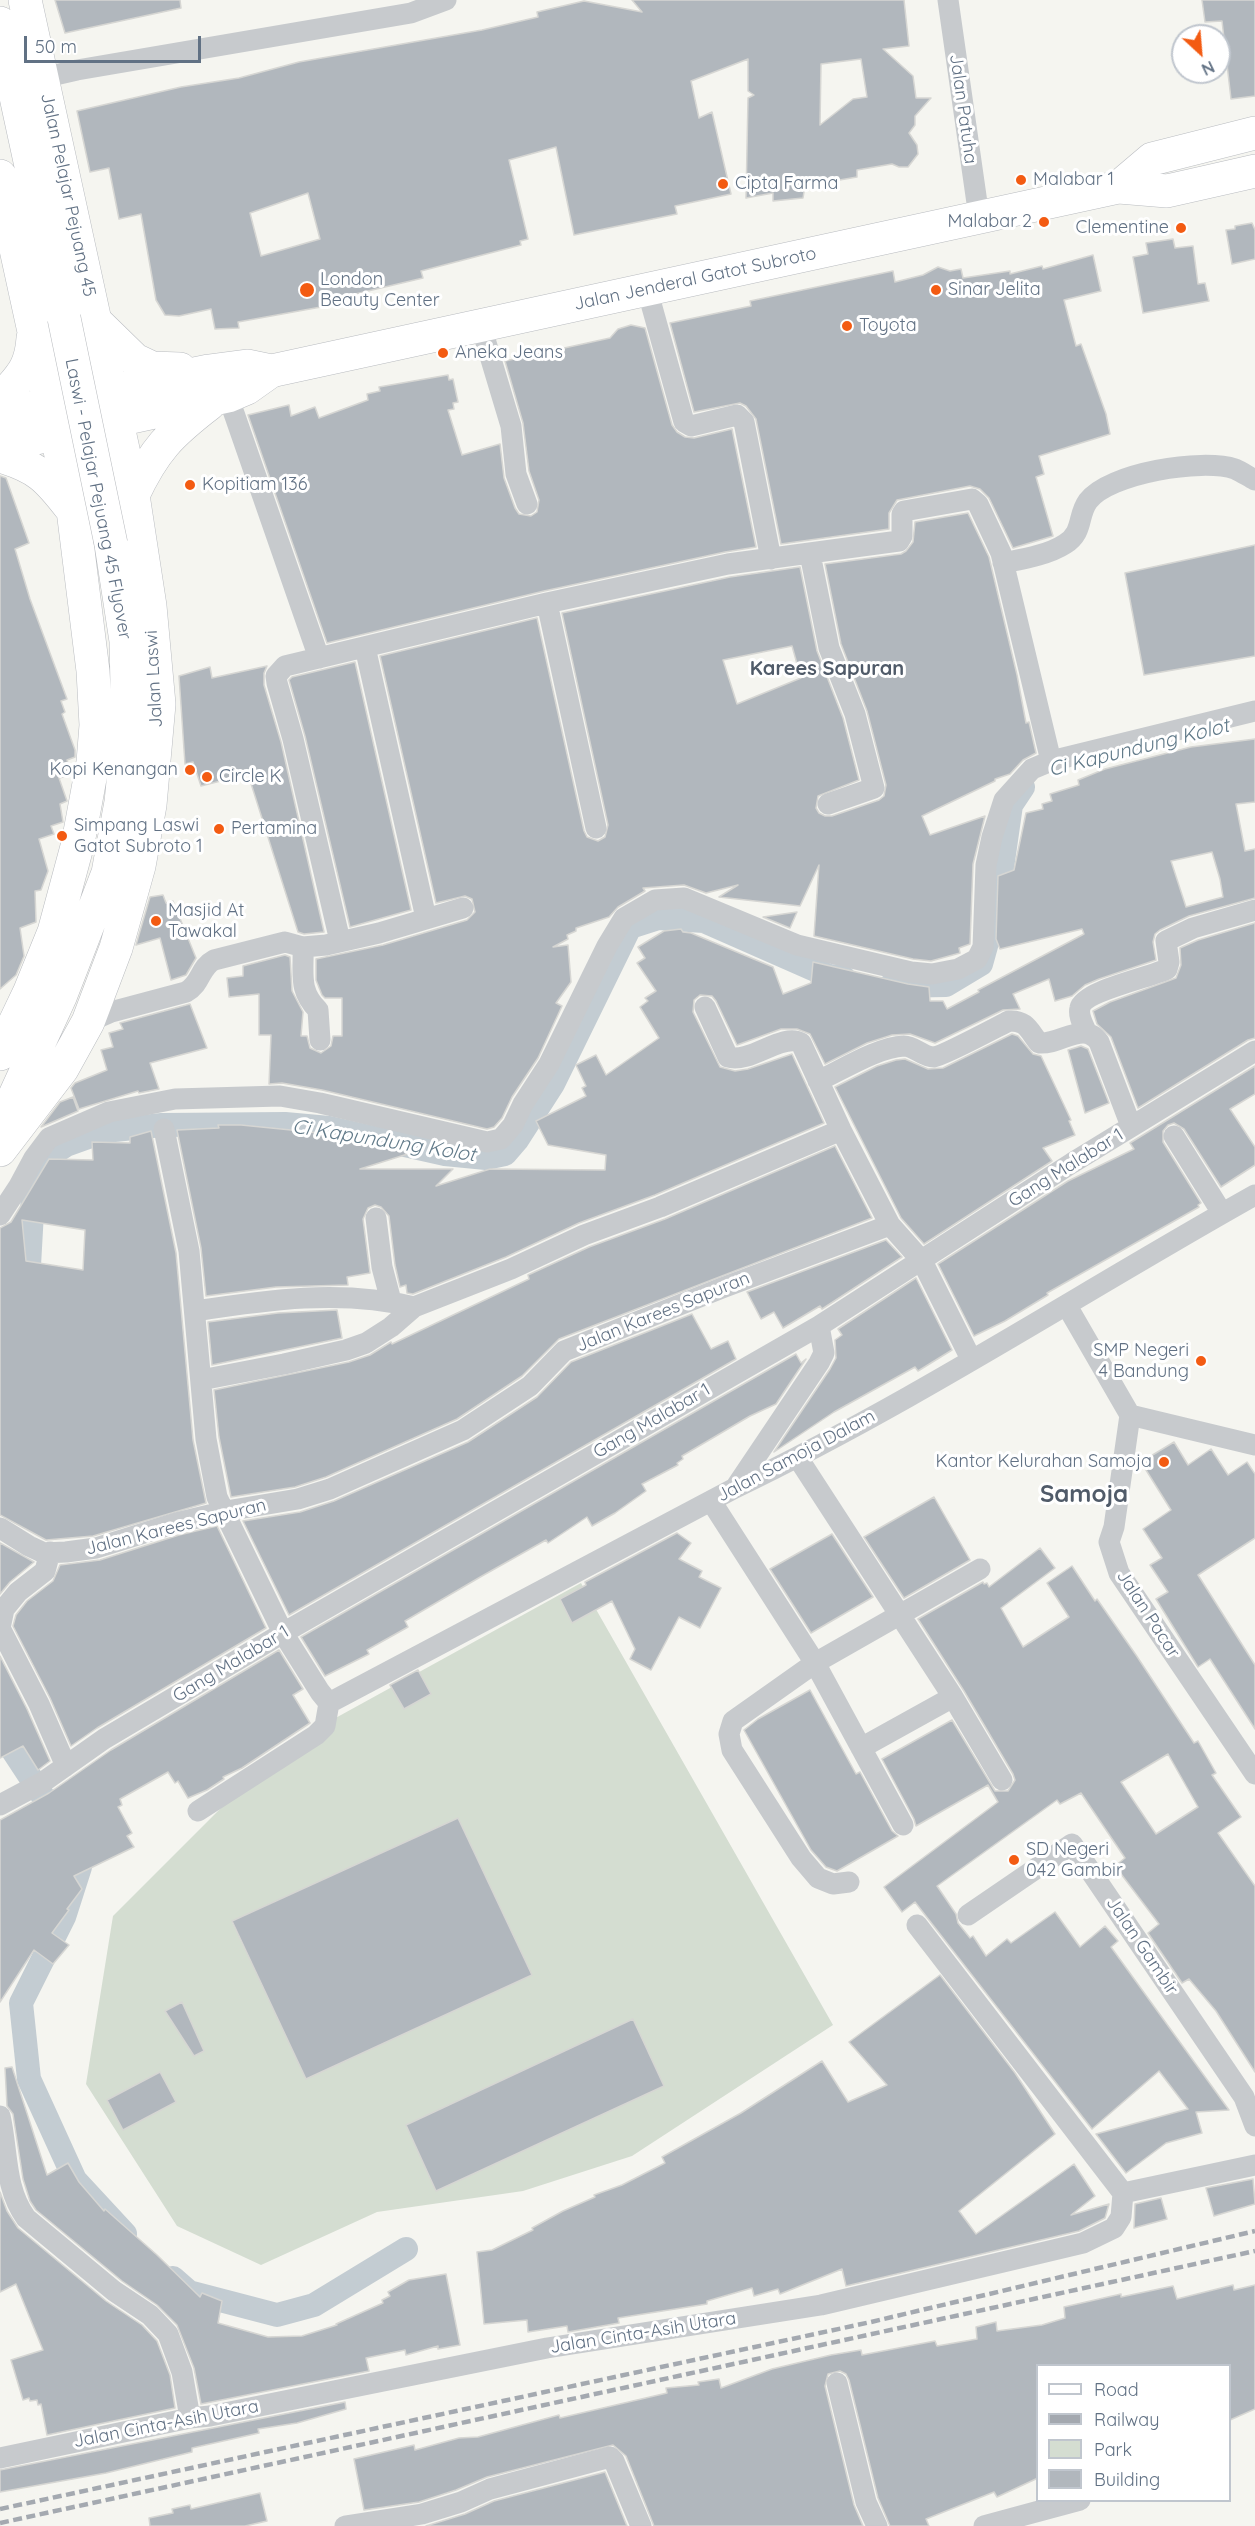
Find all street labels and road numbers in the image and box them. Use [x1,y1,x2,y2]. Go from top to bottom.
street label: Jalan Patuha [945,53,981,165]
street label: Jalan Pelajar Pejuang 45 [36,91,100,299]
street label: Jalan Jenderal Gatot Subroto [572,243,818,315]
street label: Laswi - Pelajar Pejuang 45 Flyover [60,357,136,641]
street label: Jalan Laswi [141,630,167,728]
street label: Gang Malabar 1 [1005,1124,1127,1212]
street label: Jalan Karees Sapuran [573,1267,753,1357]
street label: Gang Malabar 1 [590,1379,714,1463]
street label: Jalan Samoja Dalam [713,1405,879,1507]
street label: Jalan Karees Sapuran [84,1494,268,1560]
street label: Jalan Pacar [1112,1566,1184,1662]
street label: Gang Malabar 1 [169,1621,293,1707]
street label: Jalan Gambir [1101,1893,1183,1999]
street label: Jalan Cinta-Asih Utara [548,2308,738,2358]
street label: Jalan Cinta-Asih Utara [72,2395,260,2453]

